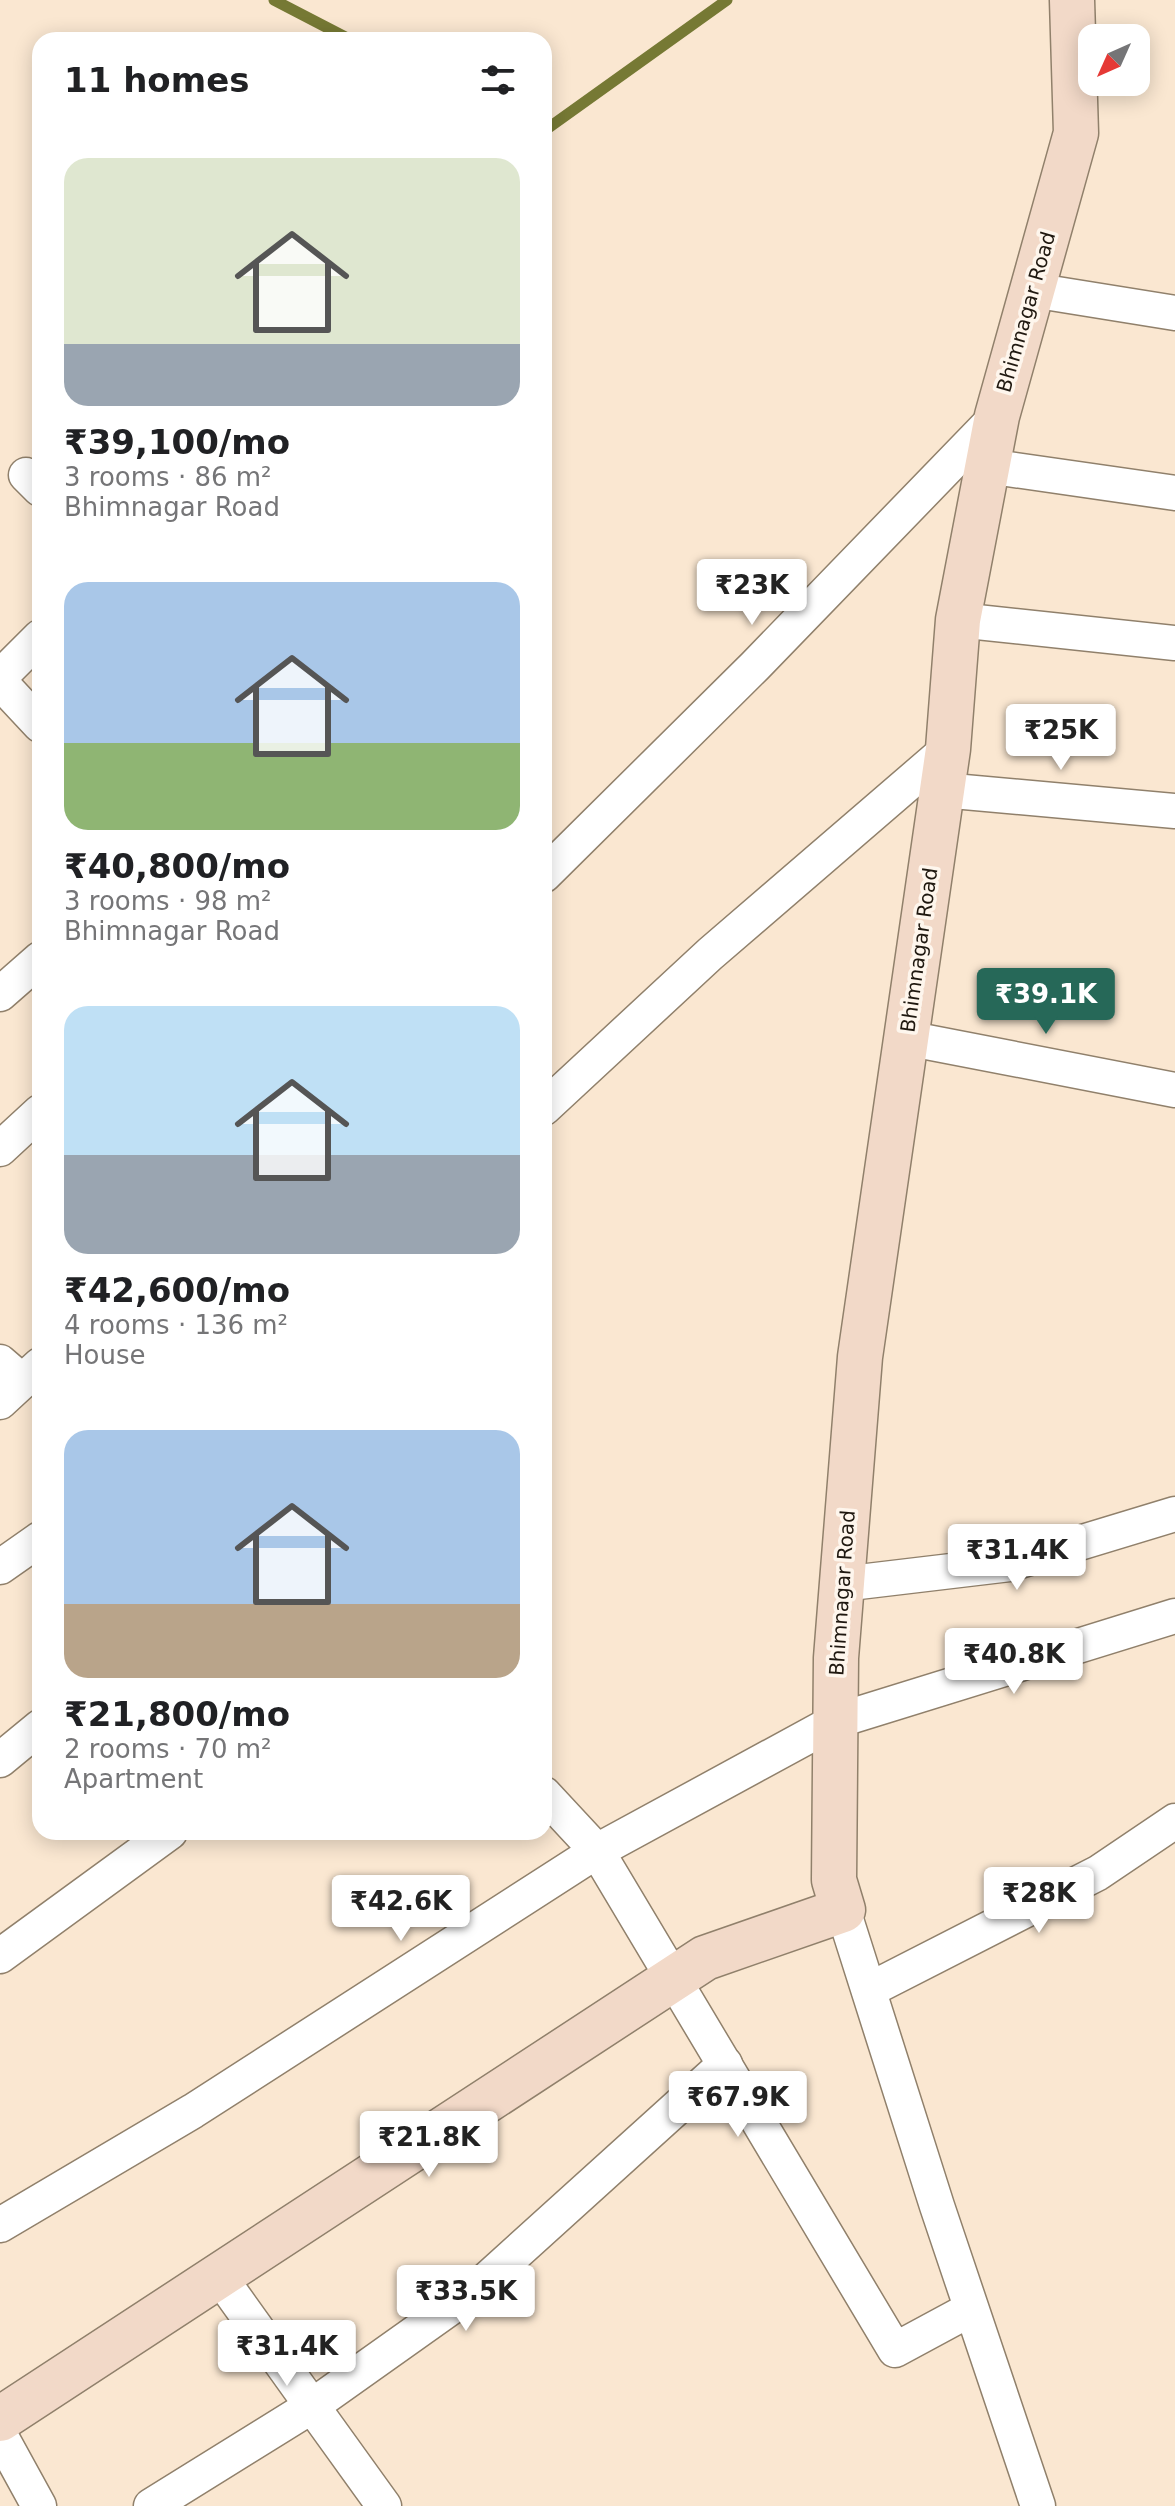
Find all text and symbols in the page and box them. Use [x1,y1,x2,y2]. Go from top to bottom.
north arrow [1078,24,1150,96]
map controls [1078,24,1150,96]
icon: filters [476,58,520,102]
text: 11 homes [64,60,249,100]
icon: home [220,210,364,354]
street label: Bhimnagar Road [992,229,1060,395]
text: ₹39,100/mo [64,422,290,462]
text: 3 rooms · 86 m² [64,462,272,492]
text: Bhimnagar Road [64,492,280,522]
pin: ₹23K [705,559,799,627]
text: ₹23K [715,570,789,600]
icon: home [220,634,364,778]
pin: ₹25K [1014,704,1108,772]
text: ₹25K [1024,715,1098,745]
text: ₹40,800/mo [64,846,290,886]
street label: Bhimnagar Road [896,866,942,1034]
text: 3 rooms · 98 m² [64,886,272,916]
text: Bhimnagar Road [64,916,280,946]
pin: ₹39.1K [981,968,1111,1036]
text: ₹39.1K [995,979,1097,1009]
icon: home [220,1058,364,1202]
text: ₹42,600/mo [64,1270,290,1310]
text: 4 rooms · 136 m² [64,1310,288,1340]
text: House [64,1340,145,1370]
icon: home [220,1482,364,1626]
street label: Bhimnagar Road [824,1509,860,1677]
pin: ₹31.4K [952,1524,1082,1592]
text: ₹31.4K [966,1535,1068,1565]
pin: ₹40.8K [949,1628,1079,1696]
text: ₹40.8K [963,1639,1065,1669]
text: ₹21,800/mo [64,1694,290,1734]
text: 2 rooms · 70 m² [64,1734,272,1764]
text: Apartment [64,1764,203,1794]
pin: ₹28K [992,1867,1086,1935]
pin: ₹42.6K [336,1875,466,1943]
text: ₹28K [1002,1878,1076,1908]
text: ₹42.6K [350,1886,452,1916]
pin: ₹67.9K [673,2071,803,2139]
text: ₹67.9K [687,2082,789,2112]
pin: ₹21.8K [364,2111,494,2179]
text: ₹21.8K [378,2122,480,2152]
pin: ₹33.5K [401,2265,531,2333]
text: ₹33.5K [415,2276,517,2306]
pin: ₹31.4K [222,2320,352,2388]
text: ₹31.4K [236,2331,338,2361]

